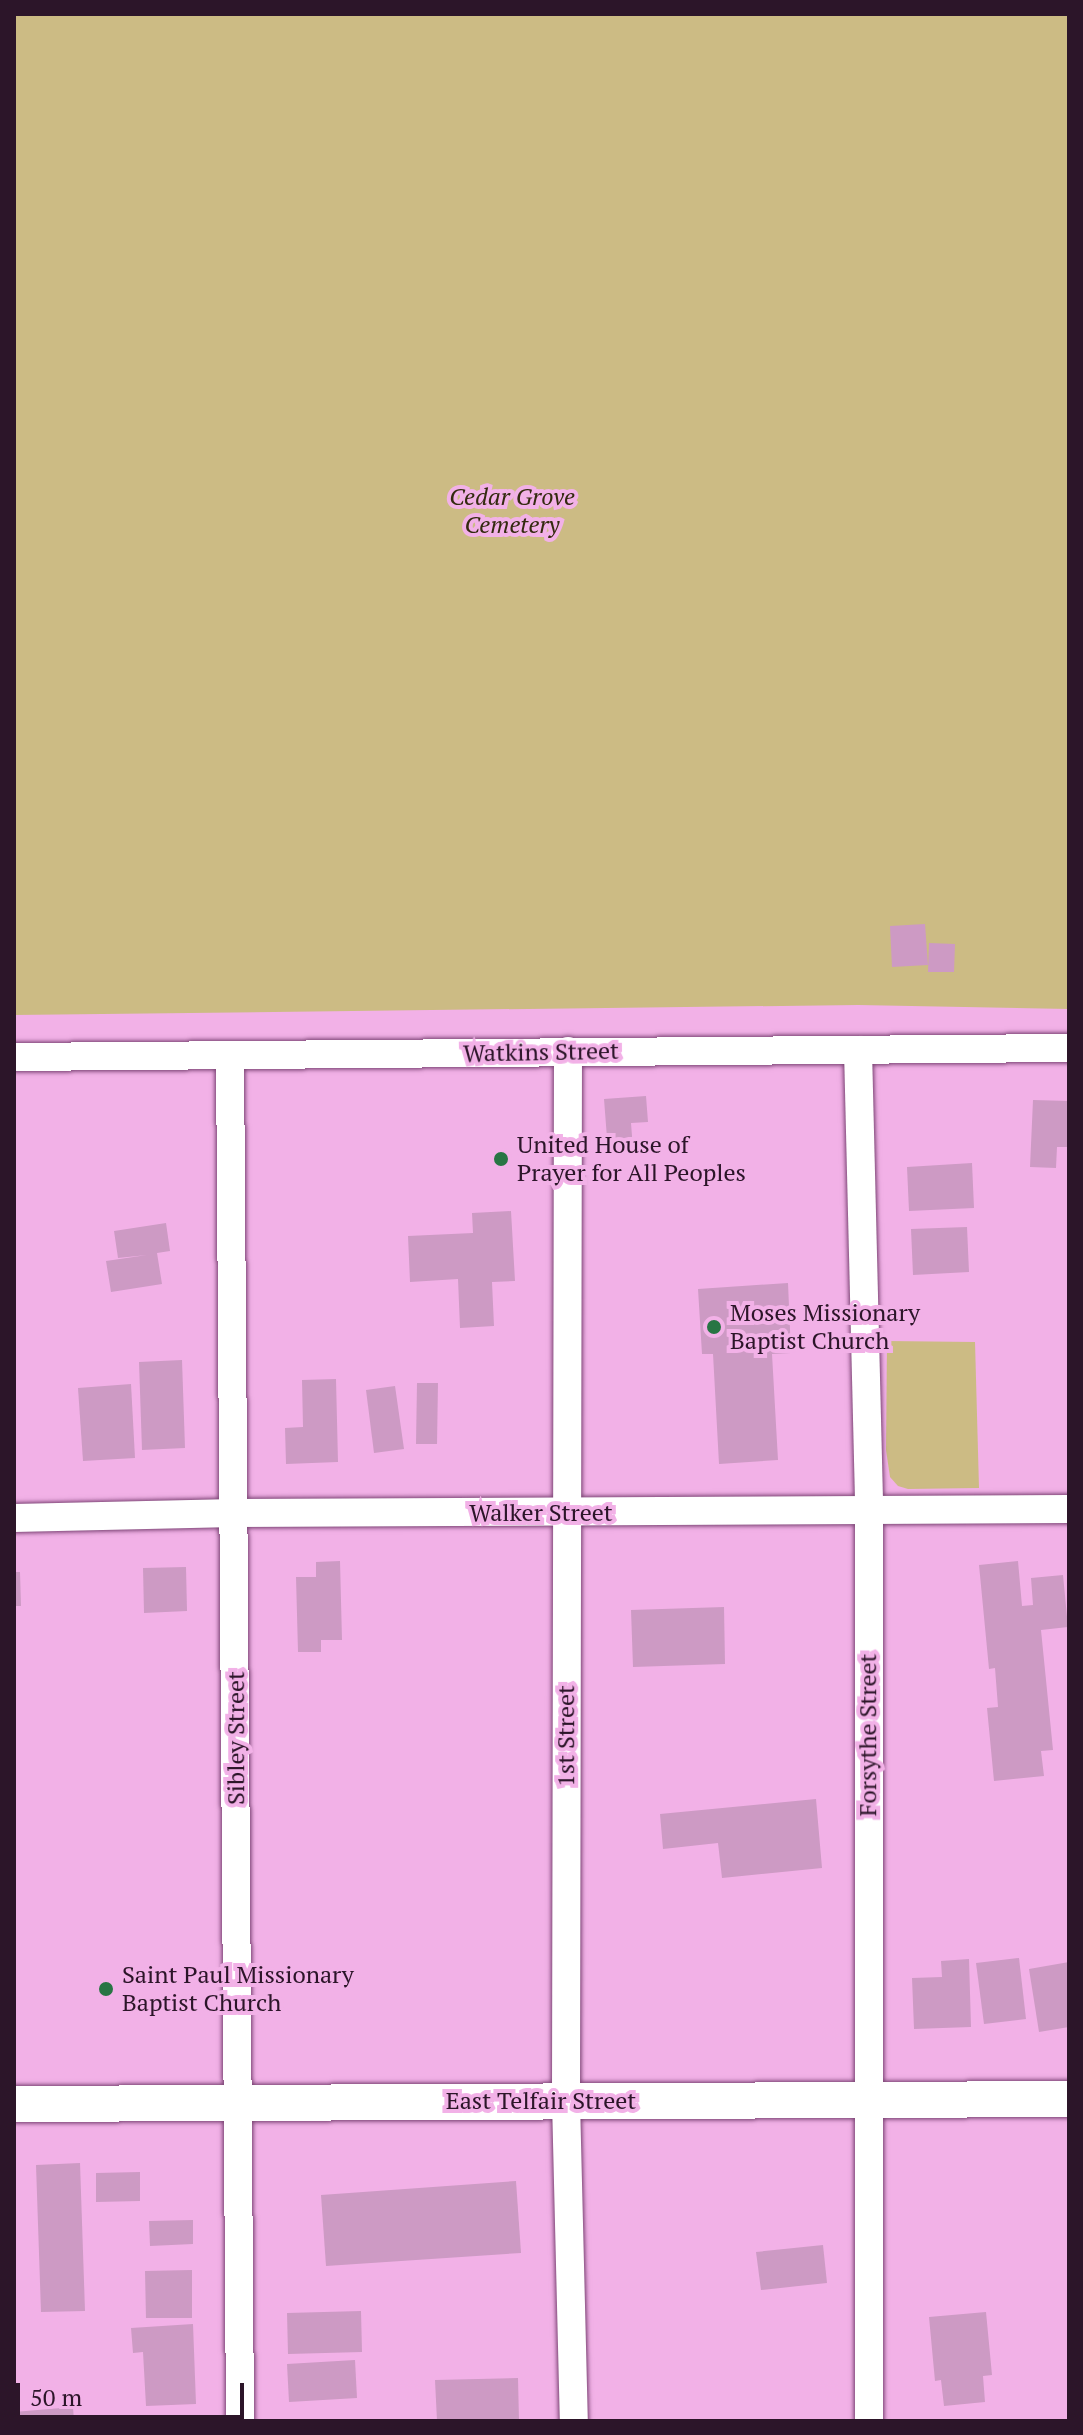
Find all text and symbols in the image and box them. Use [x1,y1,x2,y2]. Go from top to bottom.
park label: Cedar Grove Cemetery [449,483,575,539]
street label: Watkins Street [463,1036,619,1068]
place label: United House of Prayer for All Peoples [517,1131,746,1187]
marker: United House of Prayer for All Peoples [492,1150,510,1168]
place label: Moses Missionary Baptist Church [730,1299,920,1355]
marker: Moses Missionary Baptist Church [705,1318,723,1336]
street label: Walker Street [469,1499,613,1527]
street label: Forsythe Street [854,1653,882,1817]
street label: Sibley Street [222,1671,250,1805]
street label: 1st Street [552,1685,580,1787]
place label: Saint Paul Missionary Baptist Church [122,1961,354,2017]
marker: Saint Paul Missionary Baptist Church [97,1980,115,1998]
street label: East Telfair Street [446,2087,636,2115]
scale bar [20,2367,248,2417]
text: 50 m [30,2381,82,2413]

